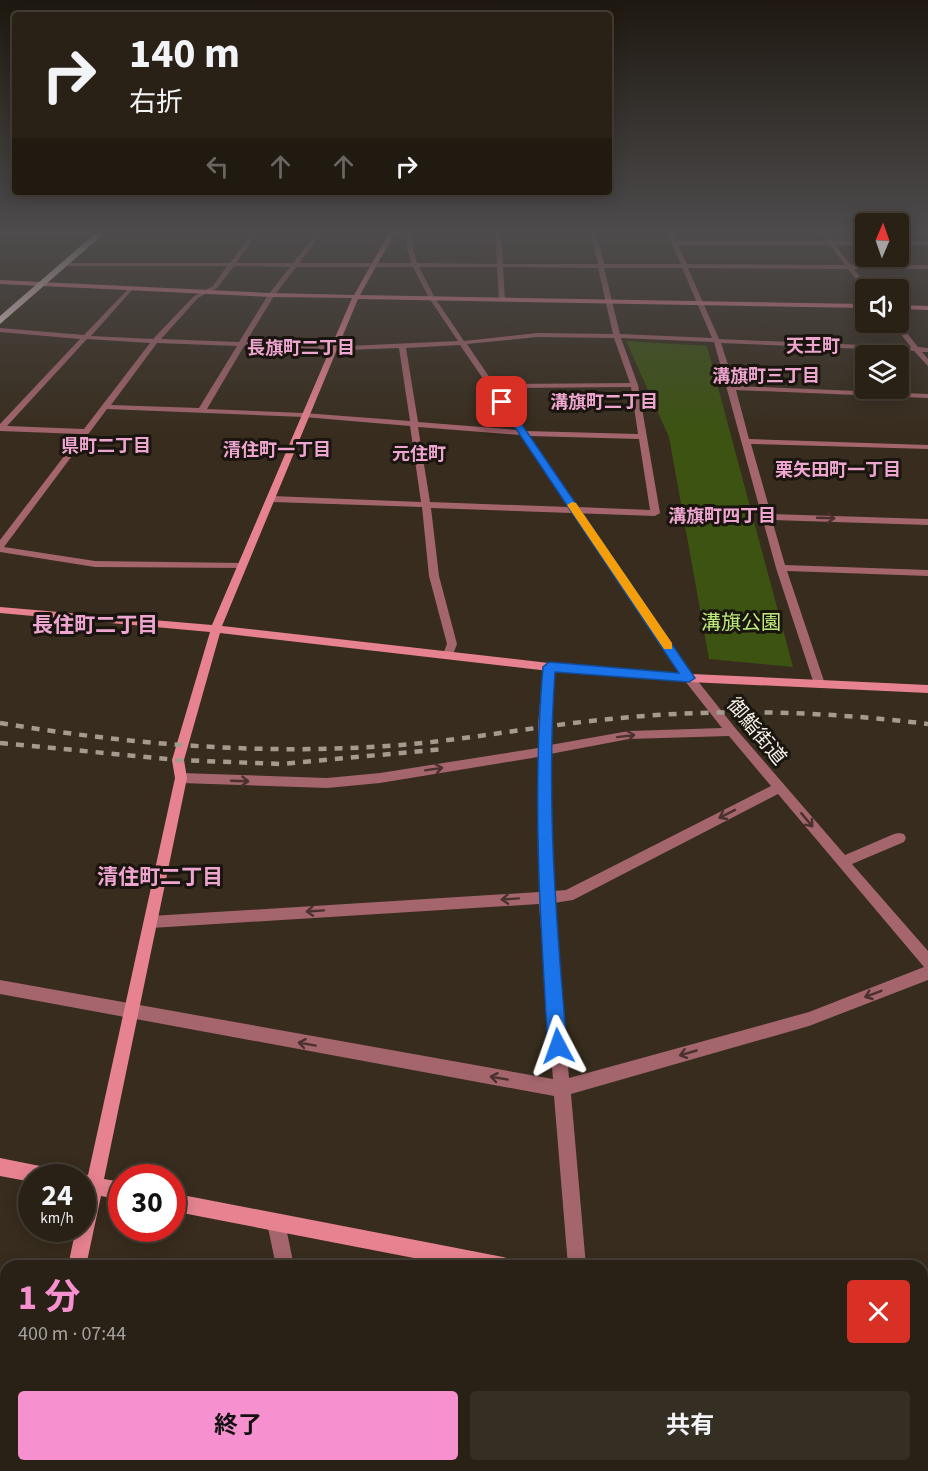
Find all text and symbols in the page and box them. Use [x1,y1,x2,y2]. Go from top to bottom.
text: 140 m [129,24,240,84]
icon: right [30,36,108,114]
text: 右折 [129,83,183,122]
icon: left [201,150,234,183]
icon: ahead [264,150,297,183]
icon: ahead [327,150,360,183]
icon: right [390,150,423,183]
north arrow [855,213,909,267]
map controls [855,213,909,399]
button: sound [855,279,909,333]
district label: 天王町 [786,334,840,359]
district label: 長旗町二丁目 [247,336,355,361]
button: layers [855,345,909,399]
district label: 溝旗町三丁目 [712,364,820,389]
pin [476,376,527,427]
icon: arrive [485,385,518,418]
district label: 溝旗町二丁目 [550,390,658,415]
district label: 県町二丁目 [61,434,151,459]
district label: 清住町一丁目 [223,438,331,463]
district label: 元住町 [392,442,446,467]
district label: 栗矢田町一丁目 [775,458,901,483]
district label: 溝旗町四丁目 [668,504,776,529]
one-way arrow [815,513,835,524]
park label: 溝旗公園 [701,609,781,637]
district label: 長住町二丁目 [32,610,158,640]
street label: 御鮨街道 [720,692,793,771]
one-way arrow [615,730,635,741]
one-way arrow [423,764,443,775]
one-way arrow [229,775,249,786]
one-way arrow [718,809,736,821]
one-way arrow [800,812,813,828]
district label: 清住町二丁目 [97,862,223,892]
one-way arrow [500,894,520,905]
one-way arrow [306,906,326,917]
one-way arrow [865,989,883,1000]
position arrow [526,1014,590,1078]
one-way arrow [297,1038,317,1049]
one-way arrow [679,1048,698,1059]
one-way arrow [489,1072,509,1083]
speed limit sign: 30 [108,1164,186,1242]
text: 24 [41,1174,73,1217]
text: km/h [40,1208,74,1229]
text: 1 分 [18,1272,80,1323]
button: close [847,1280,910,1343]
text: 400 m · 07:44 [18,1320,126,1348]
button: 終了 [18,1391,458,1460]
button: 共有 [470,1391,910,1460]

